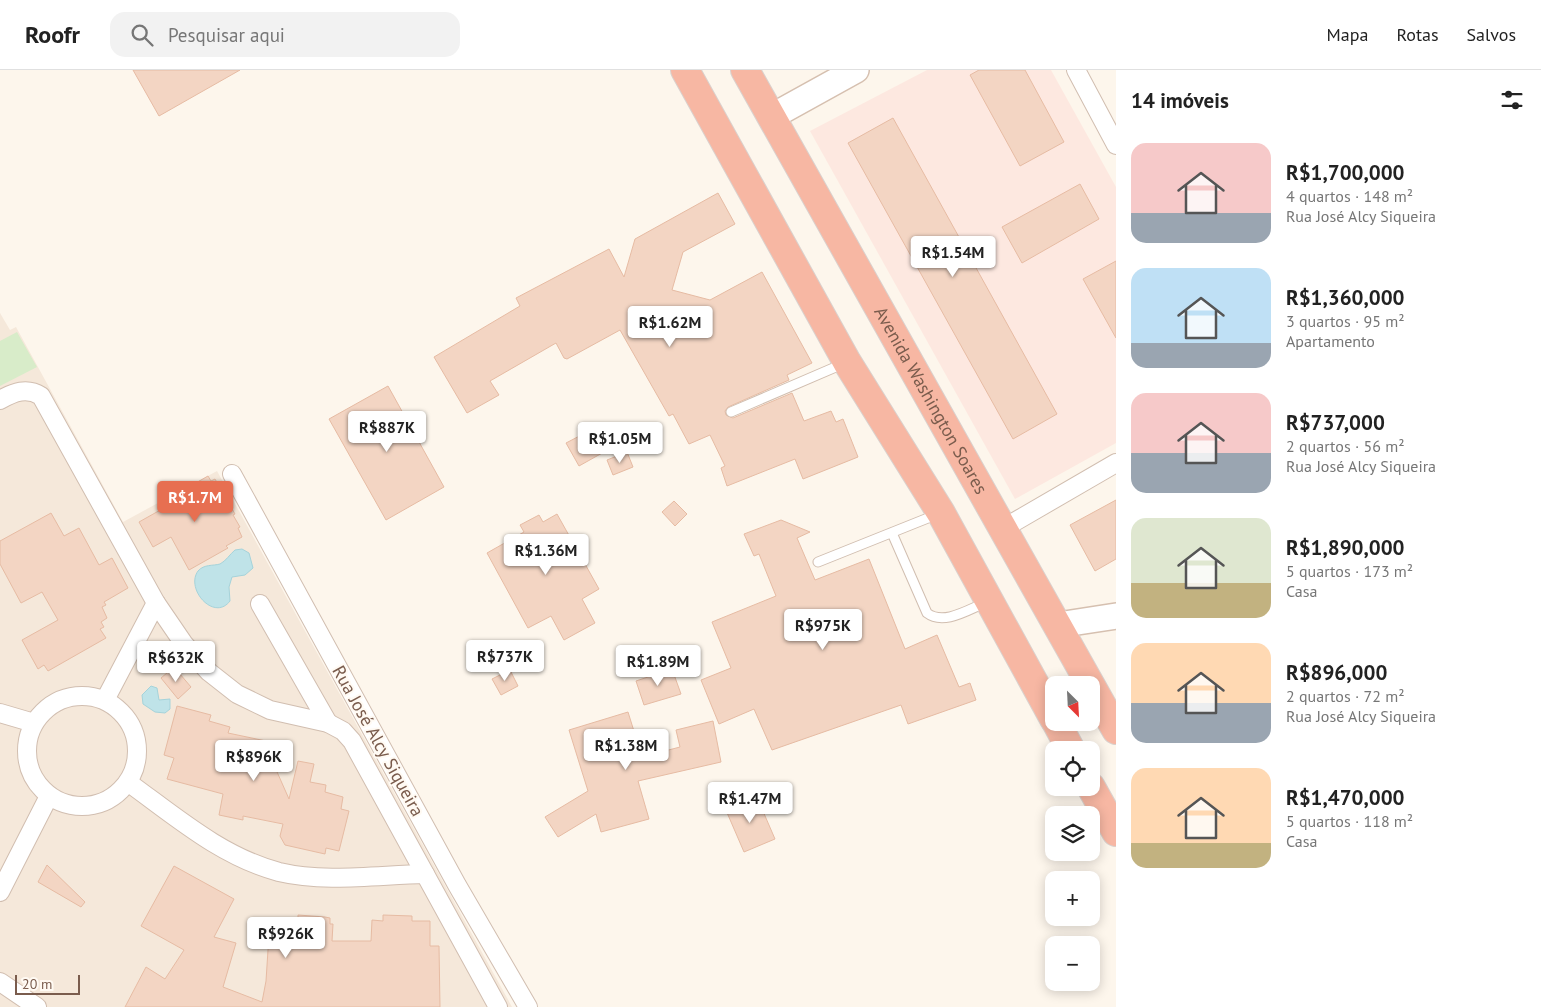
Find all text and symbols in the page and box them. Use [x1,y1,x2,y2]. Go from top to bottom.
search box [110,12,460,57]
text: Roofr [25,19,80,50]
icon: search [128,21,156,49]
text: Pesquisar aqui [168,23,285,47]
text: Mapa [1327,23,1368,46]
text: Rotas [1396,23,1439,46]
text: Salvos [1467,23,1516,46]
icon: filters [1498,86,1526,114]
text: 14 imóveis [1131,87,1229,114]
text: R$1,700,000 [1286,159,1404,186]
icon: home [1171,163,1231,223]
text: 4 quartos · 148 m² [1286,186,1413,206]
text: Rua José Alcy Siqueira [1286,206,1436,226]
pin: R$1.54M [907,236,999,278]
text: R$1.54M [922,242,984,262]
text: R$1,360,000 [1286,284,1404,311]
icon: home [1171,288,1231,348]
street label: Avenida Washington Soares [869,302,993,498]
pin: R$1.62M [624,306,716,348]
text: 3 quartos · 95 m² [1286,311,1404,331]
text: R$1.62M [639,312,701,332]
text: Apartamento [1286,331,1375,351]
text: R$737,000 [1286,409,1385,436]
pin: R$887K [346,410,428,453]
icon: home [1171,413,1231,473]
text: R$887K [359,417,415,437]
pin: R$1.05M [574,422,666,464]
text: R$1.05M [589,428,651,448]
text: 2 quartos · 56 m² [1286,436,1404,456]
text: Rua José Alcy Siqueira [1286,456,1436,476]
pin: R$1.7M [154,480,236,523]
text: R$1.7M [168,487,222,507]
pin: R$1.36M [500,534,592,576]
text: R$1,890,000 [1286,534,1404,561]
icon: home [1171,538,1231,598]
text: R$1.36M [515,540,577,560]
text: 5 quartos · 173 m² [1286,561,1413,581]
text: Casa [1286,581,1317,601]
pin: R$975K [782,608,864,651]
text: R$975K [795,615,851,635]
pin: R$632K [135,640,217,683]
pin: R$737K [464,640,546,682]
pin: R$1.89M [612,644,704,687]
text: R$737K [477,646,533,666]
text: R$632K [148,647,204,667]
text: R$1.89M [627,651,689,671]
text: R$896,000 [1286,659,1387,686]
street label: Rua José Alcy Siqueira [327,661,429,820]
icon: home [1171,663,1231,723]
north arrow [1045,676,1100,731]
map controls [1045,676,1100,991]
text: 2 quartos · 72 m² [1286,686,1404,706]
text: Rua José Alcy Siqueira [1286,706,1436,726]
pin: R$1.38M [580,728,672,771]
text: R$1.38M [595,735,657,755]
pin: R$896K [213,740,295,782]
button: locate [1045,741,1100,796]
text: R$896K [226,746,282,766]
pin: R$1.47M [704,782,796,824]
text: R$1,470,000 [1286,784,1404,811]
text: R$1.47M [719,788,781,808]
icon: home [1171,788,1231,848]
button: layers [1045,806,1100,861]
text: 5 quartos · 118 m² [1286,811,1413,831]
text: Casa [1286,831,1317,851]
button: + [1045,871,1100,926]
pin: R$926K [245,916,327,959]
text: R$926K [258,923,314,943]
button: − [1045,936,1100,991]
scale bar [15,972,80,995]
text: 20 m [22,975,52,993]

